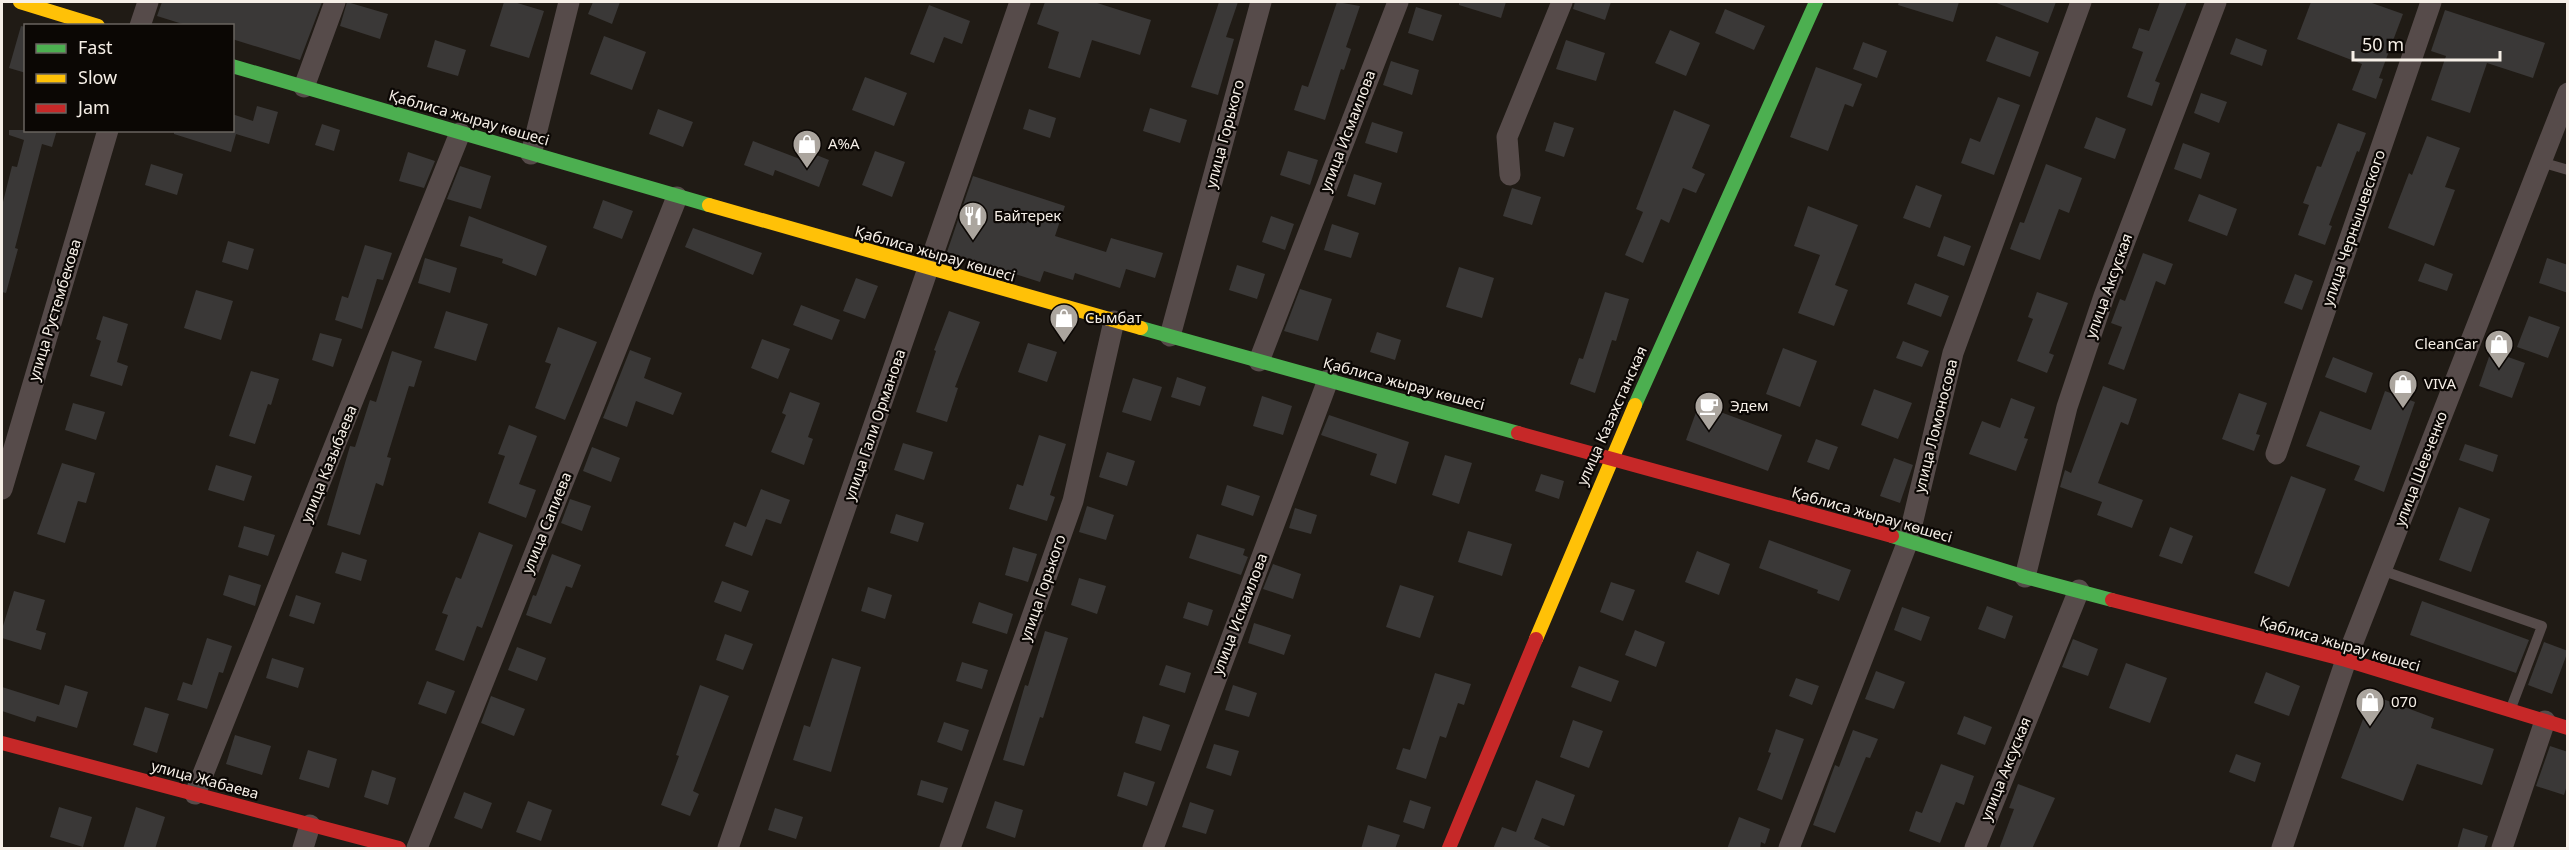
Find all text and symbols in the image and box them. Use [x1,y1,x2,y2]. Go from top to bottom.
legend [24,24,234,132]
scale bar [2353,24,2500,62]
text: 50 m [2362,32,2404,56]
text: Fast [78,35,113,59]
text: Slow [78,65,117,89]
street label: улица Исмаилова [1315,67,1379,194]
street label: улица Горького [1200,77,1248,190]
street label: Қаблиса жырау көшесі [387,84,552,150]
text: Jam [76,95,110,119]
shop icon: A%A [791,128,823,170]
place label: A%A [828,133,860,153]
street label: улица Чернышевского [2317,147,2389,308]
restaurant icon: Байтерек [957,200,989,242]
place label: Байтерек [994,205,1061,225]
street label: Қаблиса жырау көшесі [853,220,1018,286]
street label: улица Аксуская [2080,230,2136,341]
street label: улица Рустембекова [23,236,85,383]
shop icon: Сымбат [1048,302,1080,344]
place label: Сымбат [1085,307,1142,327]
shop icon: CleanCar [2483,328,2515,370]
place label: CleanCar [2414,333,2478,353]
street label: улица Казахстанская [1571,343,1651,488]
street label: улица Гали Орманова [839,346,909,503]
street label: Қаблиса жырау көшесі [1321,352,1487,414]
street label: улица Ломоносова [1909,357,1961,495]
shop icon: VIVA [2387,368,2419,410]
place label: VIVA [2424,373,2456,393]
cafe icon: Эдем [1693,390,1725,432]
place label: Эдем [1730,395,1768,415]
street label: улица Казыбаева [295,402,361,525]
street label: улица Шевченко [2389,408,2451,529]
street label: улица Сапиева [517,469,576,576]
street label: Қаблиса жырау көшесі [1790,481,1955,547]
street label: улица Горького [1014,532,1070,644]
street label: улица Исмаилова [1207,550,1271,677]
street label: Қаблиса жырау көшесі [2258,610,2423,676]
shop icon: 070 [2354,686,2386,728]
place label: 070 [2391,691,2417,711]
street label: улица Аксуская [1975,714,2035,824]
street label: улица Жабаева [149,755,261,803]

